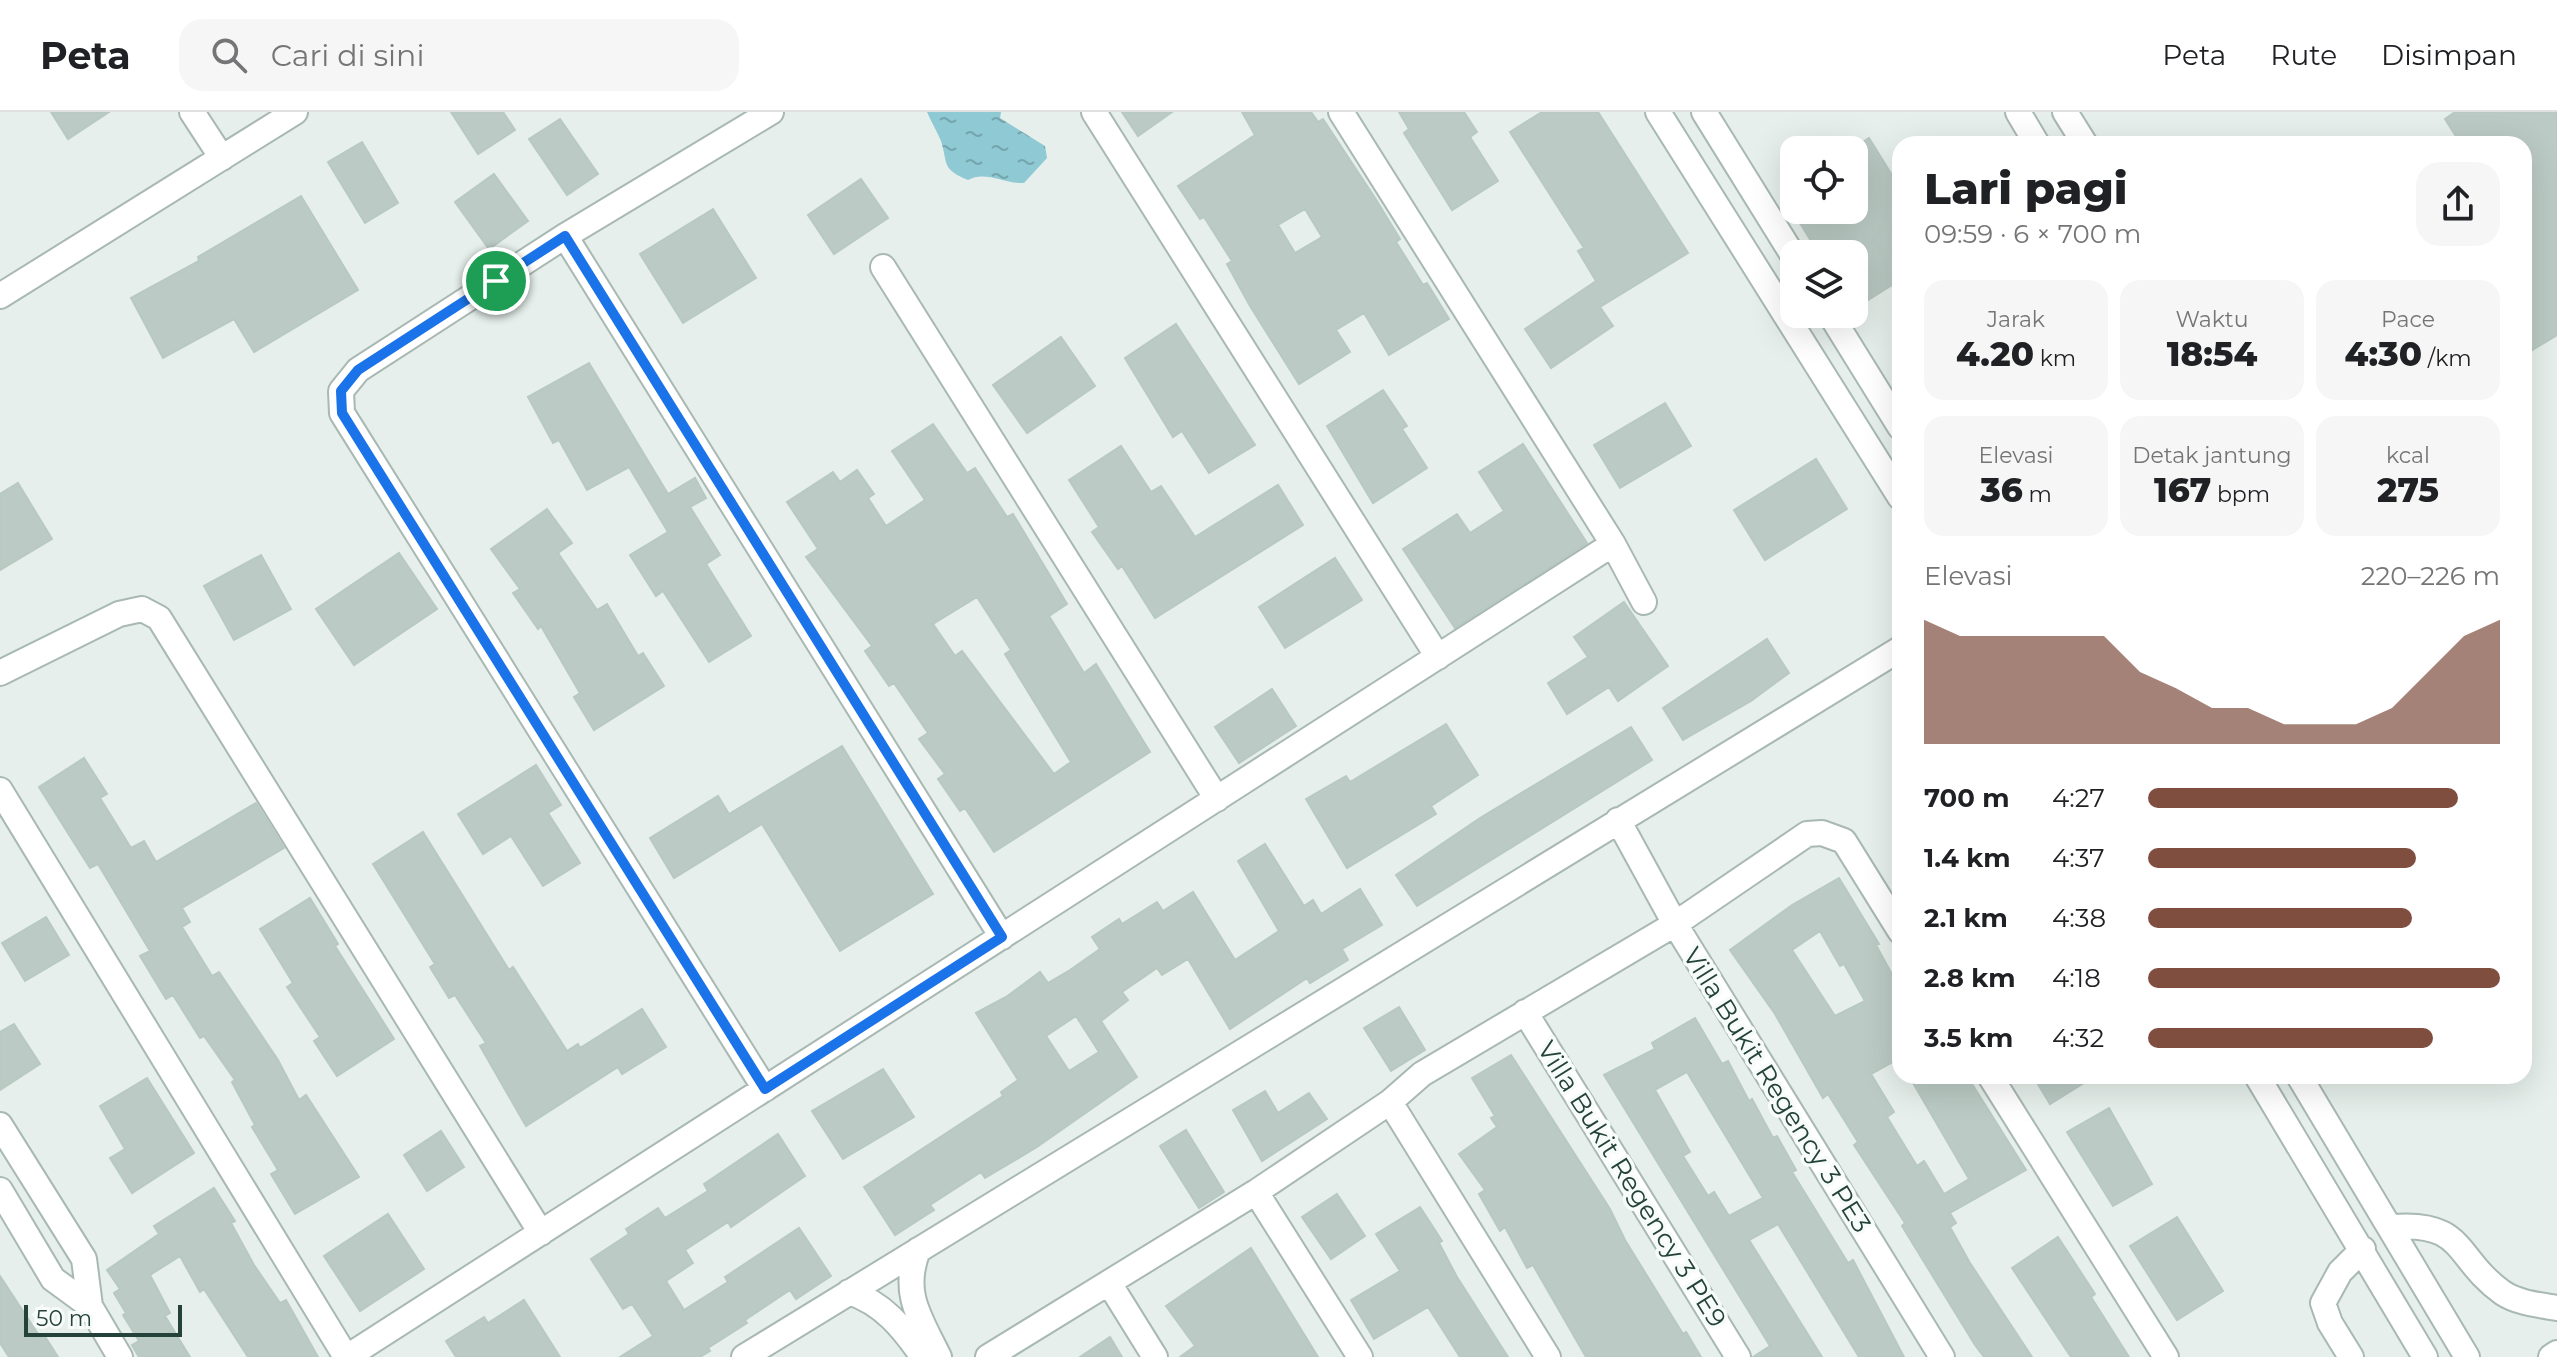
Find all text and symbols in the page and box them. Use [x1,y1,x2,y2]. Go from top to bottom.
search box [179,19,739,91]
text: Peta [40,32,131,79]
icon: search [207,33,251,77]
text: Cari di sini [271,37,424,74]
text: Peta [2162,38,2226,72]
text: Rute [2270,38,2337,72]
text: Disimpan [2381,38,2517,72]
map controls [1780,136,1868,328]
button: locate [1780,136,1868,224]
text: Lari pagi [1924,161,2128,215]
button: share [2416,162,2500,246]
text: 09:59 · 6 × 700 m [1924,218,2141,250]
button: layers [1780,240,1868,328]
pin [462,247,530,315]
icon: arrive [474,259,518,303]
text: Jarak [1987,306,2045,333]
text: Waktu [2175,306,2249,333]
text: Pace [2381,306,2435,333]
text: 4.20 [1956,333,2034,375]
text: 18:54 [2167,333,2257,375]
text: 4:30 [2344,333,2422,375]
text: km [2034,345,2076,372]
text: /km [2422,345,2472,372]
text: Elevasi [1979,442,2053,469]
text: Detak jantung [2132,442,2292,469]
text: kcal [2386,442,2430,469]
text: 36 [1980,469,2023,511]
text: 167 [2154,469,2211,511]
text: 275 [2377,469,2439,511]
text: m [2023,481,2052,508]
text: bpm [2211,481,2270,508]
text: Elevasi [1924,560,2012,592]
text: 220–226 m [2361,560,2500,592]
text: 700 m [1924,782,2010,814]
text: 4:27 [2052,782,2105,814]
text: 1.4 km [1924,842,2010,874]
text: 4:37 [2052,842,2105,874]
text: 2.1 km [1924,902,2008,934]
text: 4:38 [2052,902,2106,934]
street label: Villa Bukit Regency 3 PE3 [1676,942,1878,1238]
text: 2.8 km [1924,962,2015,994]
text: 4:18 [2052,962,2101,994]
text: 3.5 km [1924,1022,2013,1054]
text: 4:32 [2052,1022,2104,1054]
street label: Villa Bukit Regency 3 PE9 [1531,1035,1733,1333]
scale bar [24,1301,182,1337]
text: 50 m [36,1305,92,1332]

